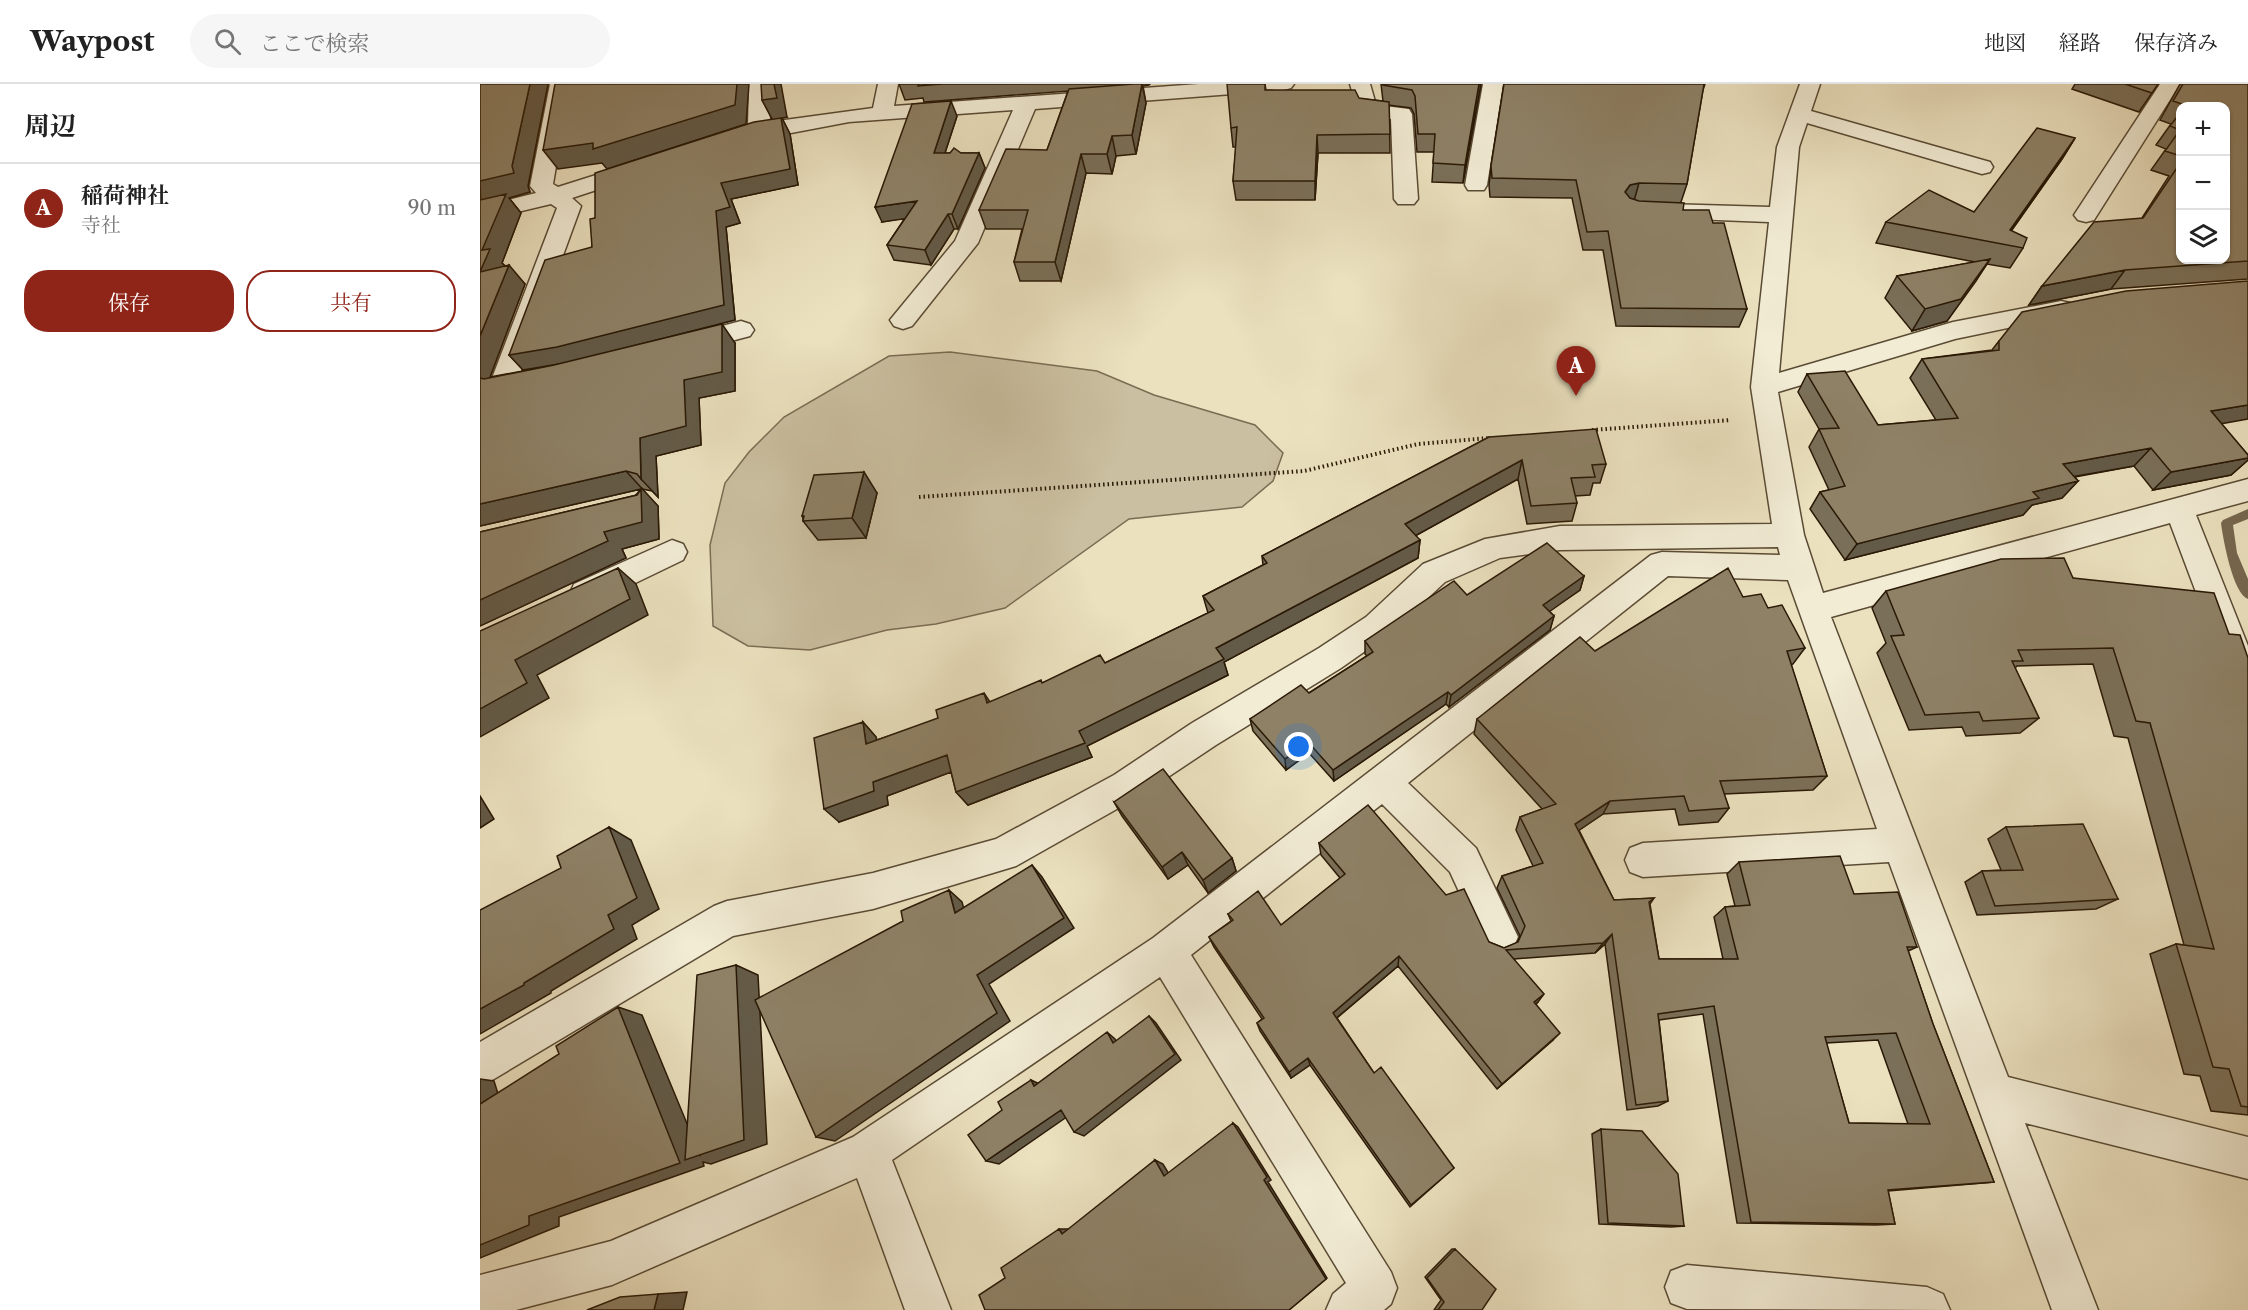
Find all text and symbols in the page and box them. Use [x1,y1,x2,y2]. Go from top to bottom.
search box [190,14,610,68]
text: Waypost [30,24,154,58]
icon: search [211,25,244,58]
text: ここで検索 [259,30,370,57]
text: 地図 [1984,30,2026,55]
text: 経路 [2059,30,2101,55]
text: 保存済み [2134,30,2218,55]
map controls [2176,102,2230,264]
button: + [2176,102,2230,156]
text: 周辺 [24,110,76,142]
button: − [2176,156,2230,210]
text: 稲荷神社 [81,182,169,209]
text: A [36,196,51,220]
text: 90 m [408,196,456,220]
button: layers [2176,210,2230,264]
text: 寺社 [81,213,121,237]
button: 保存 [24,270,234,332]
button: 共有 [246,270,456,332]
pin: A [1556,346,1596,396]
your location [1284,732,1313,761]

